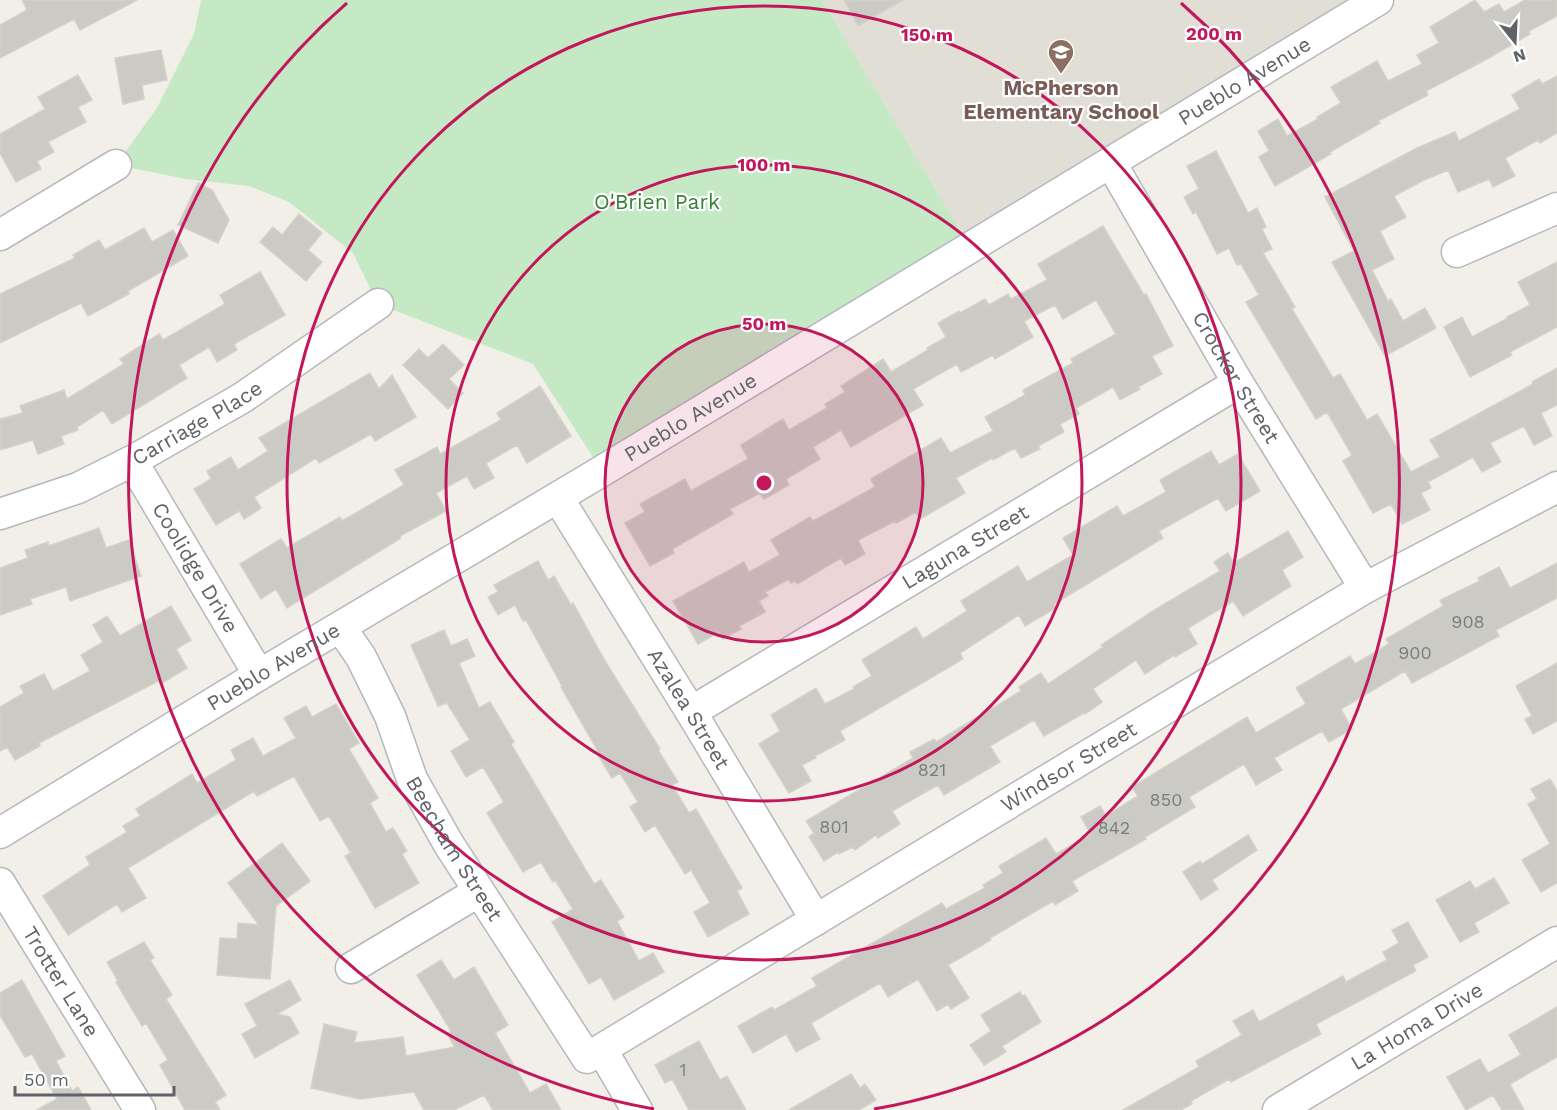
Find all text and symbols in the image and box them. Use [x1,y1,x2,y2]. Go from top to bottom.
north arrow [1485,12,1545,72]
text: 200 m [1186,23,1242,44]
text: 150 m [901,24,953,45]
street label: Pueblo Avenue [1173,31,1315,130]
school or university icon: McPherson Elementary School [1046,37,1076,75]
text: N [1511,45,1528,67]
place label: McPherson Elementary School [963,75,1159,124]
text: 100 m [737,154,791,175]
park label: O'Brien Park [594,189,720,214]
street label: Crocker Street [1187,307,1285,448]
text: 50 m [742,313,786,334]
street label: Pueblo Avenue [619,367,761,467]
street label: Carriage Place [127,375,267,470]
centre of rings [754,473,774,493]
street label: Coolidge Drive [147,498,244,637]
street label: Laguna Street [897,499,1033,594]
house number: 908 [1451,611,1485,632]
street label: Pueblo Avenue [202,617,344,716]
house number: 900 [1398,642,1432,663]
street label: Azalea Street [642,643,736,774]
street label: Windsor Street [996,716,1141,817]
house number: 821 [918,759,946,780]
street label: Beecham Street [401,772,508,926]
house number: 850 [1150,789,1182,810]
house number: 801 [819,816,849,837]
house number: 842 [1098,817,1130,838]
street label: Trotter Lane [18,922,105,1041]
street label: La Homa Drive [1346,977,1487,1075]
scale bar [15,1059,174,1097]
house number: 1 [679,1059,687,1080]
text: 50 m [24,1069,69,1090]

